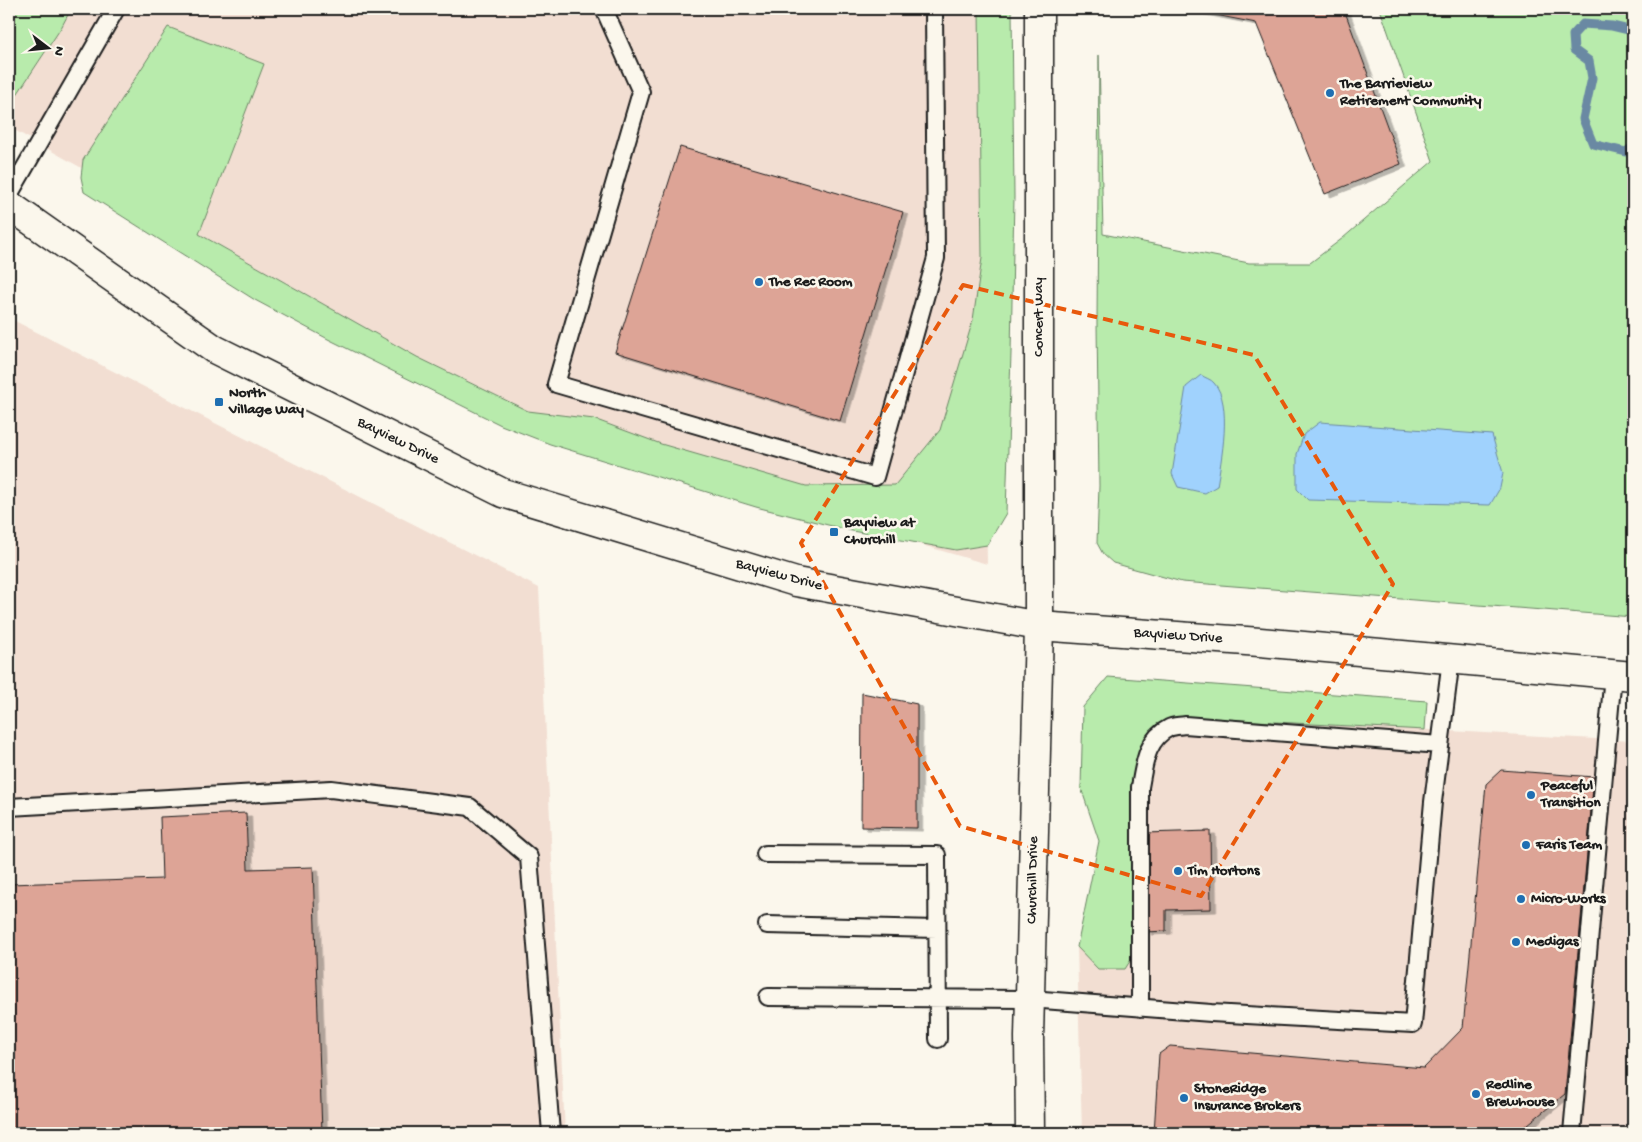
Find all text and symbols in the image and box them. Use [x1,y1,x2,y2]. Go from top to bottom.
north arrow [22,22,72,72]
text: N [49,44,68,58]
place label: The Barrieview Retirement Community [1339,75,1482,110]
marker: The Barrieview Retirement Community [1324,87,1336,99]
place label: The Rec Room [768,273,853,291]
marker: The Rec Room [753,276,765,288]
street label: Concert Way [1030,277,1048,357]
place label: North Village Way [228,384,304,419]
marker: North Village Way [213,396,225,408]
street label: Bayview Drive [353,413,442,469]
place label: Bayview at Churchill [843,514,916,549]
marker: Bayview at Churchill [828,526,840,538]
street label: Bayview Drive [733,555,824,595]
street label: Bayview Drive [1132,624,1223,648]
place label: Peaceful Transition [1540,777,1601,812]
marker: Peaceful Transition [1525,789,1537,801]
street label: Churchill Drive [1023,836,1043,924]
place label: Faris Team [1535,836,1602,854]
marker: Faris Team [1520,839,1532,851]
place label: Tim Hortons [1187,862,1261,880]
marker: Tim Hortons [1172,865,1184,877]
place label: Micro-Works [1531,890,1607,908]
marker: Micro-Works [1515,893,1527,905]
place label: Medigas [1526,933,1580,951]
marker: Medigas [1510,936,1522,948]
place label: Redline Brewhouse [1485,1076,1556,1111]
place label: StoneRidge Insurance Brokers [1194,1080,1302,1115]
marker: Redline Brewhouse [1470,1088,1482,1100]
marker: StoneRidge Insurance Brokers [1178,1092,1190,1104]

